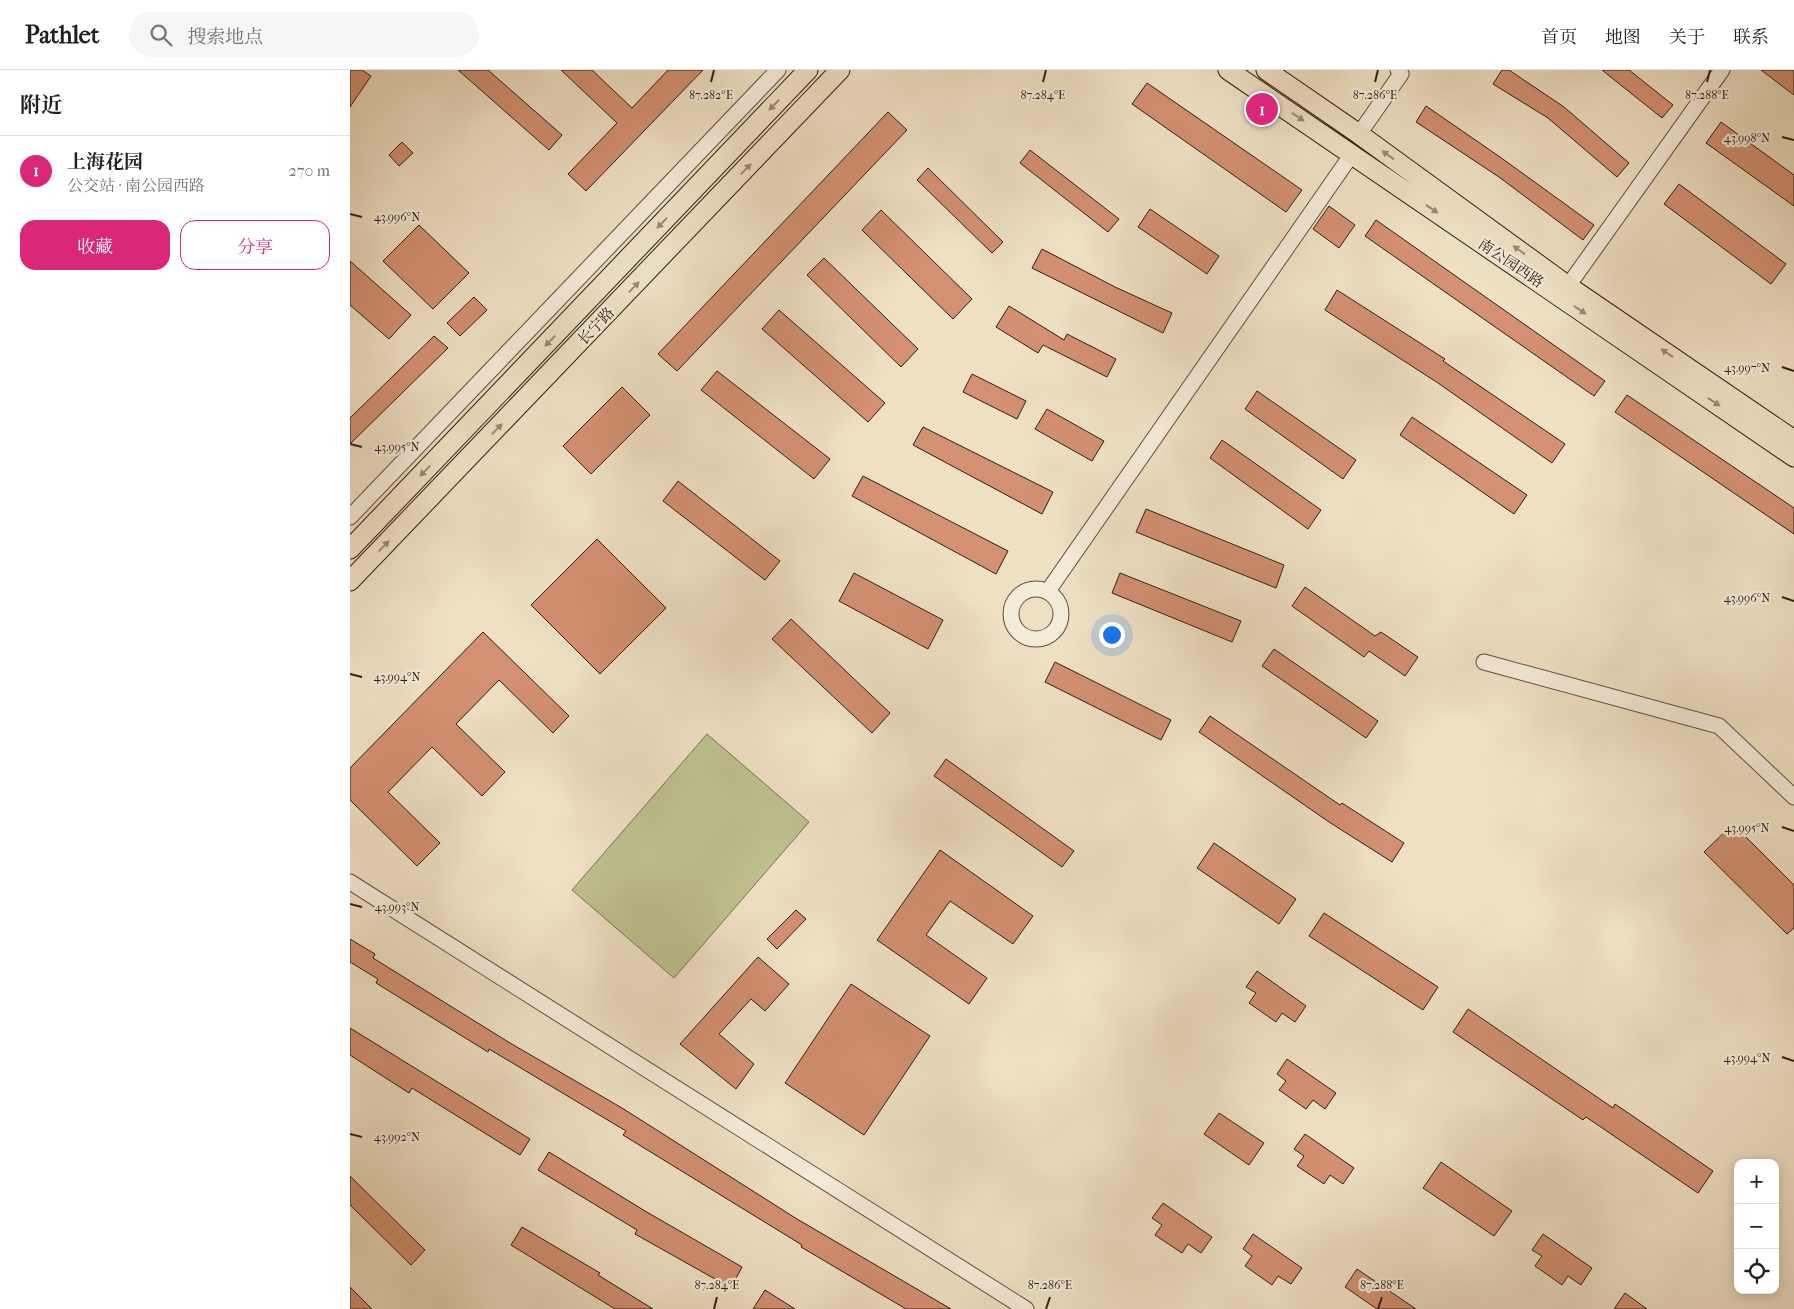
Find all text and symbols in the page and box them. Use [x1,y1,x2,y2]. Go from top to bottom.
search box [129,12,479,57]
text: Pathlet [25,21,99,49]
icon: search [147,21,175,49]
text: 搜索地点 [187,26,263,48]
text: 首页 [1541,27,1577,48]
text: 地图 [1605,27,1641,48]
text: 关于 [1669,27,1705,48]
text: 联系 [1733,27,1769,48]
text: 87.282°E [689,88,733,102]
text: 87.284°E [1021,88,1065,102]
text: 87.286°E [1353,88,1397,102]
text: 87.288°E [1685,88,1729,102]
pin: 1 [1246,90,1278,128]
text: 附近 [20,93,62,117]
one-way arrow [768,99,780,111]
one-way arrow [1291,112,1305,122]
text: 43.998°N [1724,131,1770,145]
one-way arrow [1381,150,1395,160]
text: 上海花园 [67,151,143,173]
text: 1 [33,161,39,180]
text: 270 m [289,161,330,180]
one-way arrow [740,164,752,176]
text: 公交站 · 南公园西路 [67,176,205,195]
one-way arrow [1425,204,1439,214]
text: 43.996°N [374,210,420,224]
one-way arrow [656,217,668,229]
button: 收藏 [20,220,170,270]
button: 分享 [180,220,330,270]
street label: 南公园西路 [1475,235,1547,291]
one-way arrow [1513,245,1526,256]
one-way arrow [627,281,639,293]
street label: 长宁路 [574,304,618,348]
one-way arrow [1574,306,1587,315]
one-way arrow [544,335,556,347]
one-way arrow [1660,348,1674,358]
text: 43.997°N [1724,361,1770,375]
one-way arrow [1708,397,1721,407]
one-way arrow [491,424,503,436]
text: 43.995°N [374,440,420,454]
one-way arrow [419,464,431,476]
one-way arrow [378,541,390,553]
text: 43.996°N [1724,591,1770,605]
your location [1099,622,1125,648]
text: 43.994°N [373,670,421,684]
text: 43.995°N [1724,821,1770,835]
text: 43.993°N [374,900,420,914]
text: 43.994°N [1723,1051,1771,1065]
text: 43.992°N [374,1130,420,1144]
map controls [1734,1159,1779,1294]
button: + [1734,1159,1779,1204]
button: − [1734,1204,1779,1249]
button: locate [1734,1249,1779,1294]
text: 87.284°E [695,1278,739,1292]
text: 87.286°E [1028,1278,1072,1292]
text: 87.288°E [1360,1278,1404,1292]

